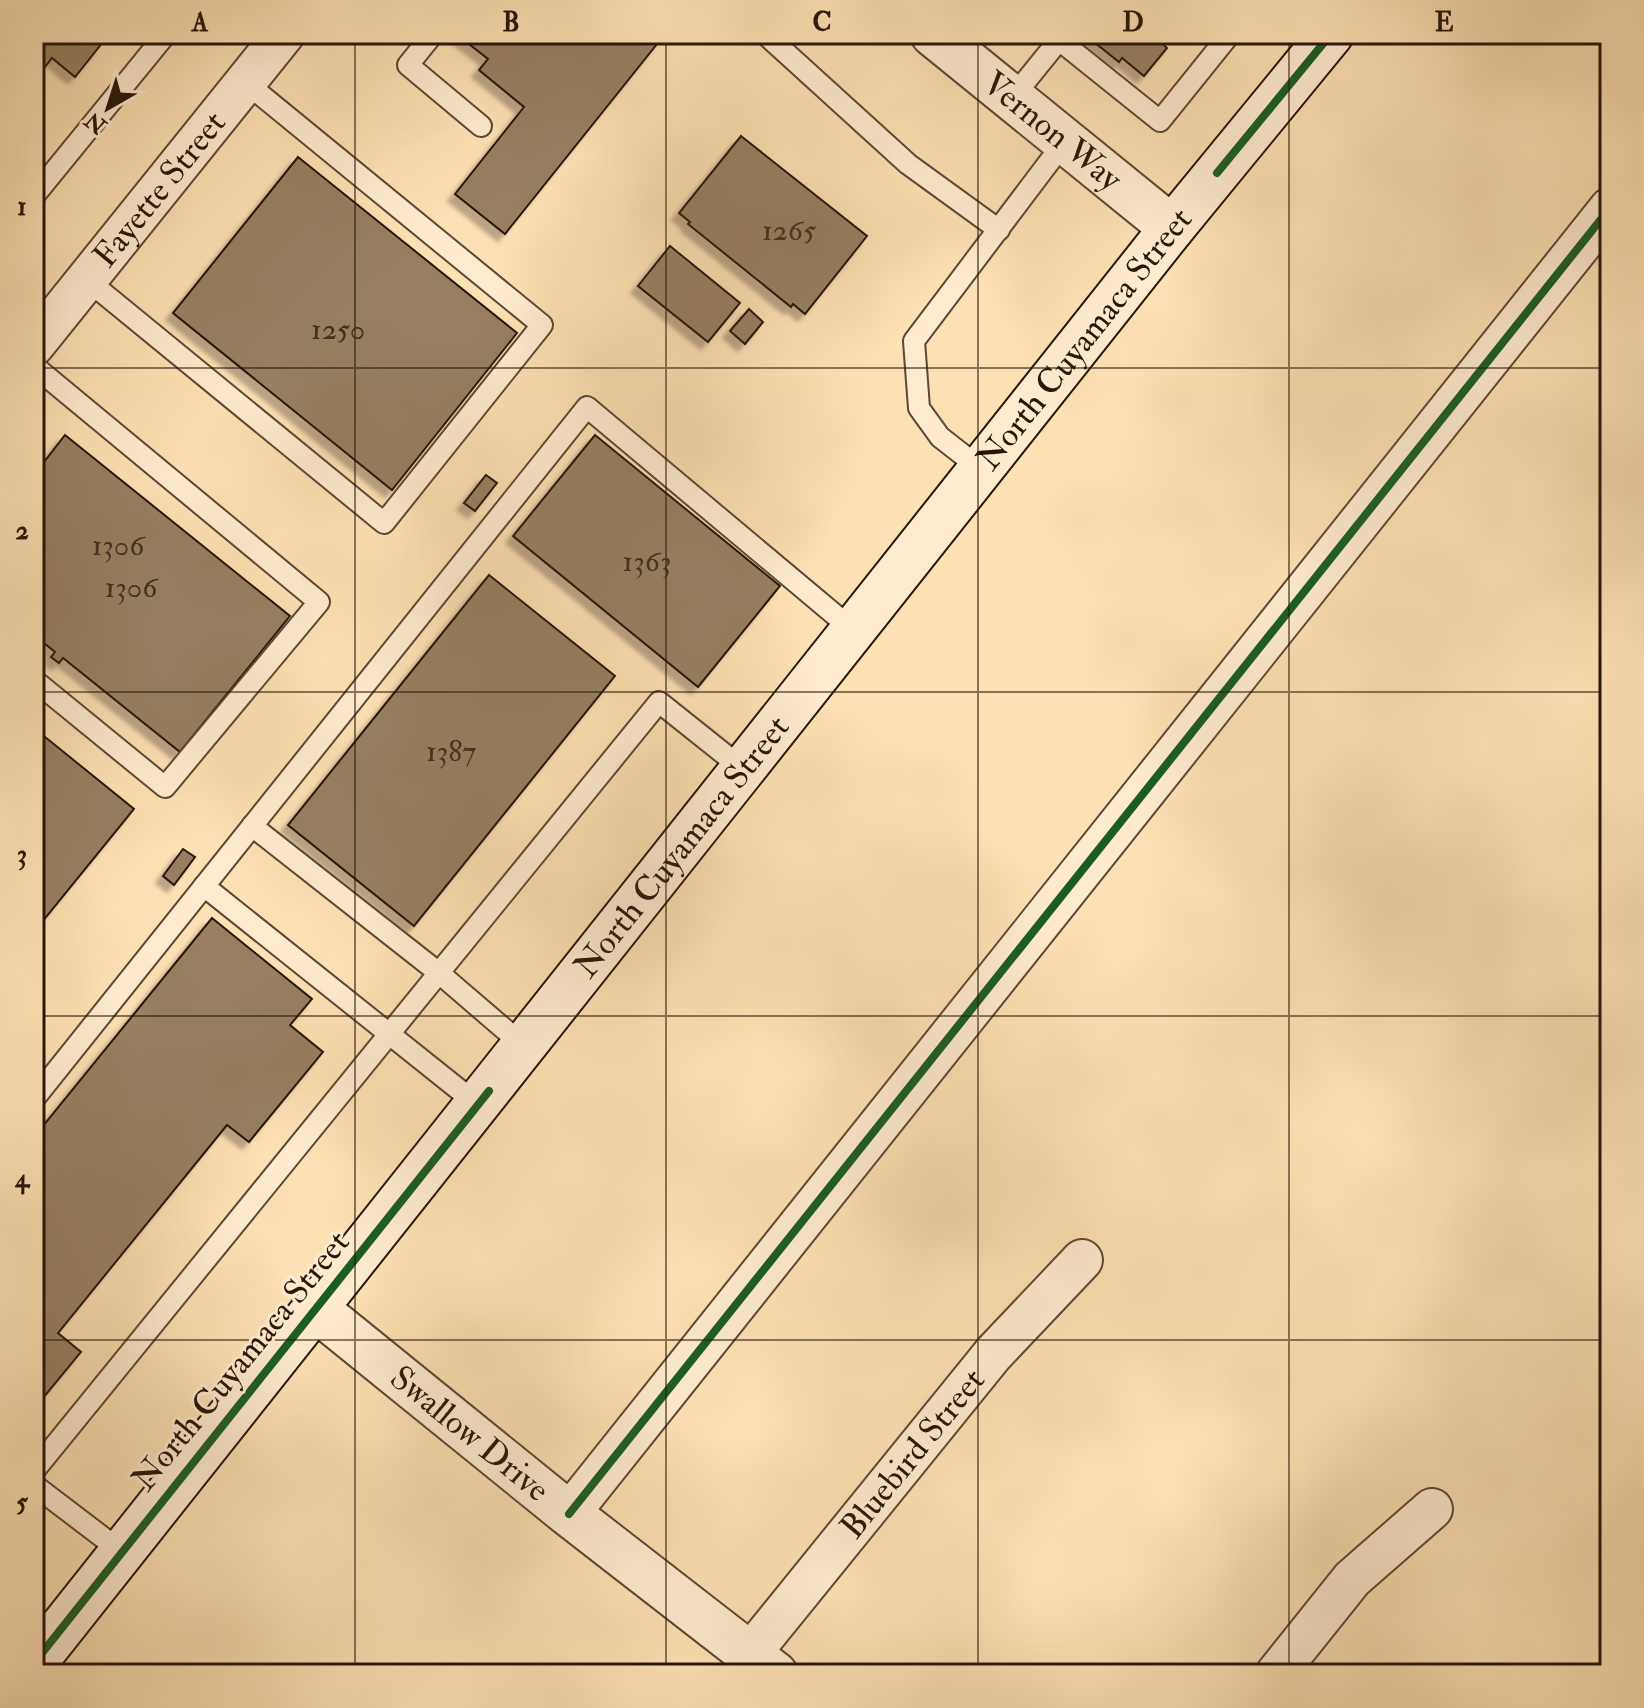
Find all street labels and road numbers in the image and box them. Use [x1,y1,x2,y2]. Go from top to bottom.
street label: Vernon Way [974,62,1132,201]
street label: Fayette Street [84,102,235,276]
street label: North Cuyamaca Street [967,199,1201,479]
street label: North Cuyamaca Street [564,707,799,986]
street label: North Cuyamaca Street [123,1222,359,1500]
street label: Swallow Drive [381,1356,558,1511]
street label: Bluebird Street [831,1360,994,1547]

